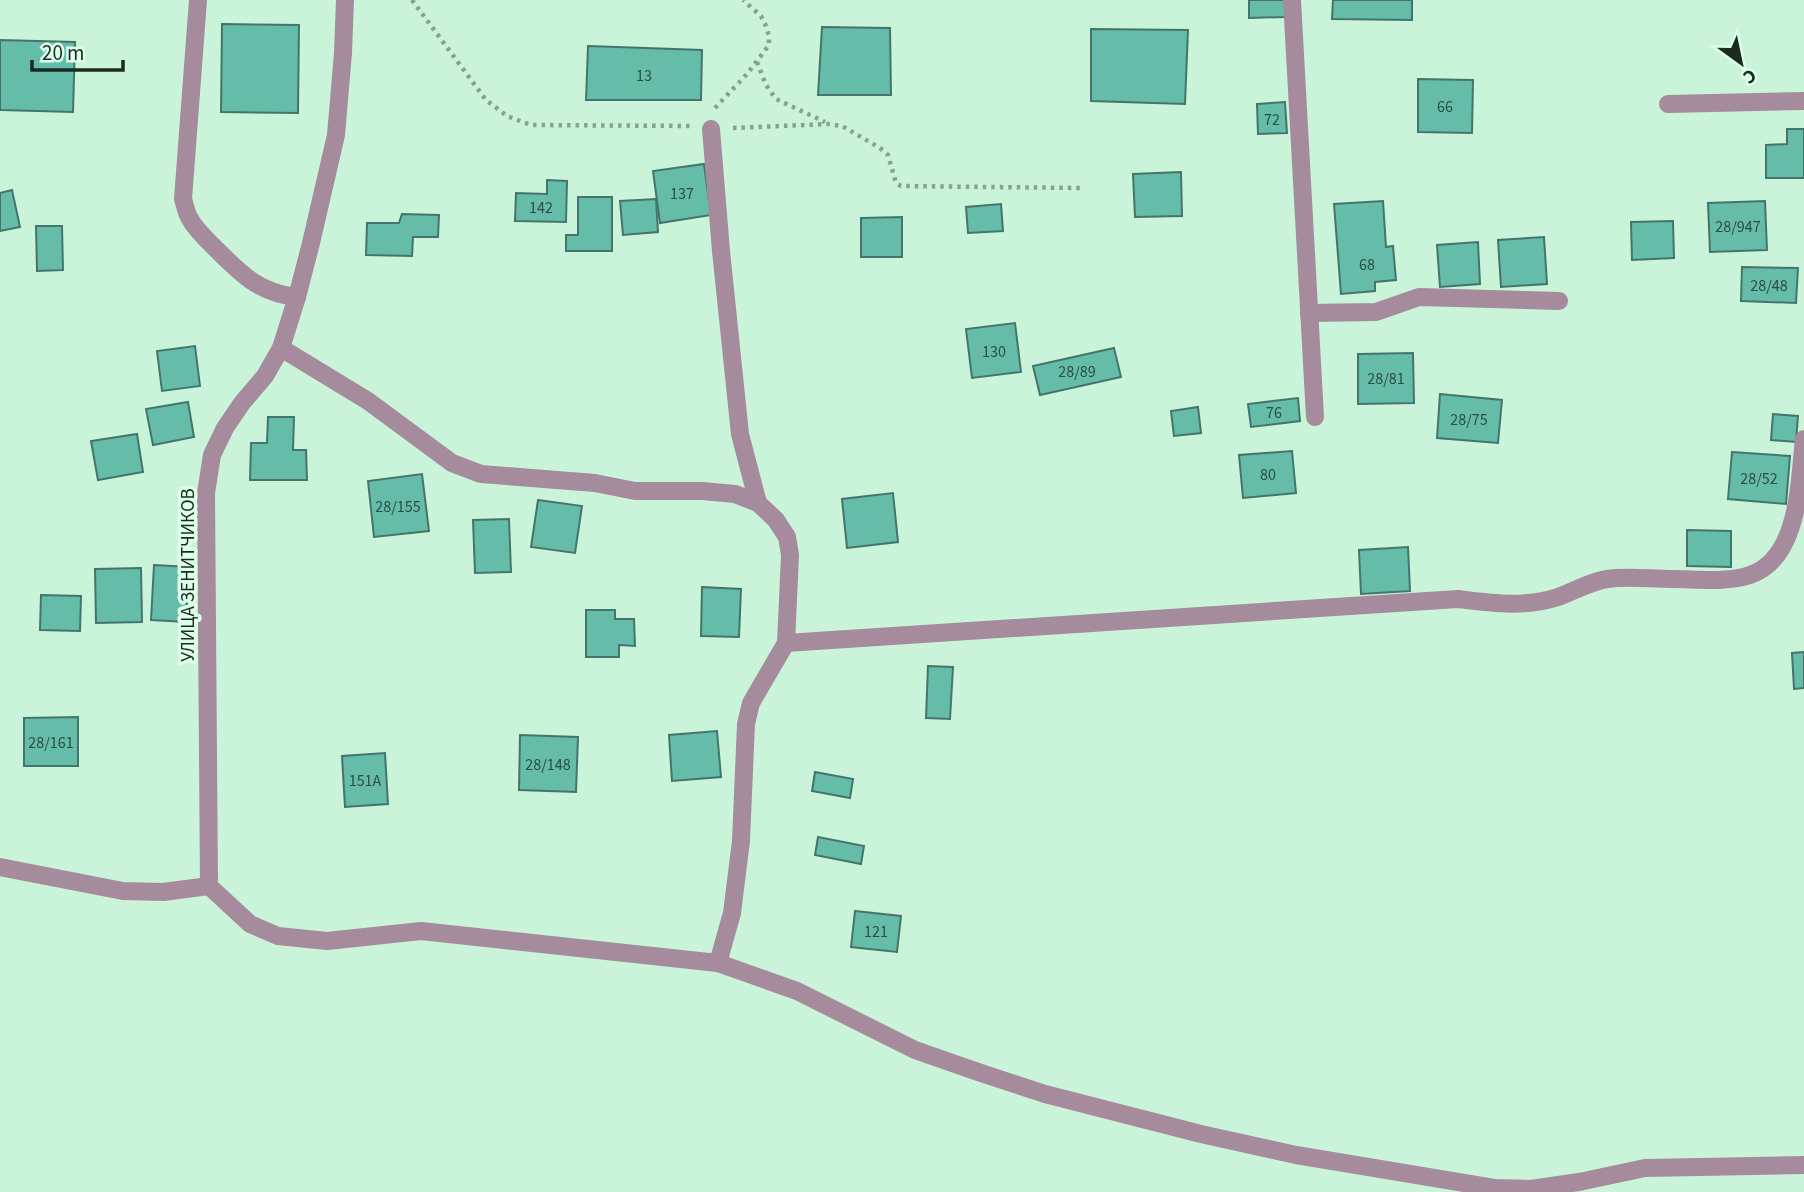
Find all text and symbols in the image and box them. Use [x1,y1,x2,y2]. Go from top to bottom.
scale bar [32,28,122,72]
north arrow [1706,28,1776,98]
text: 20 m [42,38,84,68]
text: С [1737,62,1761,90]
house number: 13 [636,65,652,87]
house number: 66 [1437,96,1453,118]
house number: 72 [1264,109,1280,131]
house number: 137 [670,183,694,205]
house number: 142 [529,197,553,219]
house number: 28/947 [1715,216,1761,238]
house number: 68 [1359,254,1375,276]
house number: 28/48 [1750,275,1788,297]
house number: 130 [982,341,1006,363]
house number: 28/89 [1058,361,1096,383]
house number: 28/81 [1367,368,1405,390]
house number: 76 [1266,402,1282,424]
house number: 28/75 [1450,409,1488,431]
house number: 80 [1260,464,1276,486]
house number: 28/52 [1740,468,1778,490]
street label: УЛИЦА ЗЕНИТЧИКОВ [175,488,202,662]
house number: 28/155 [375,496,421,518]
house number: 28/161 [28,732,74,754]
house number: 28/148 [525,754,571,776]
house number: 151А [349,770,382,792]
house number: 121 [864,921,888,943]

